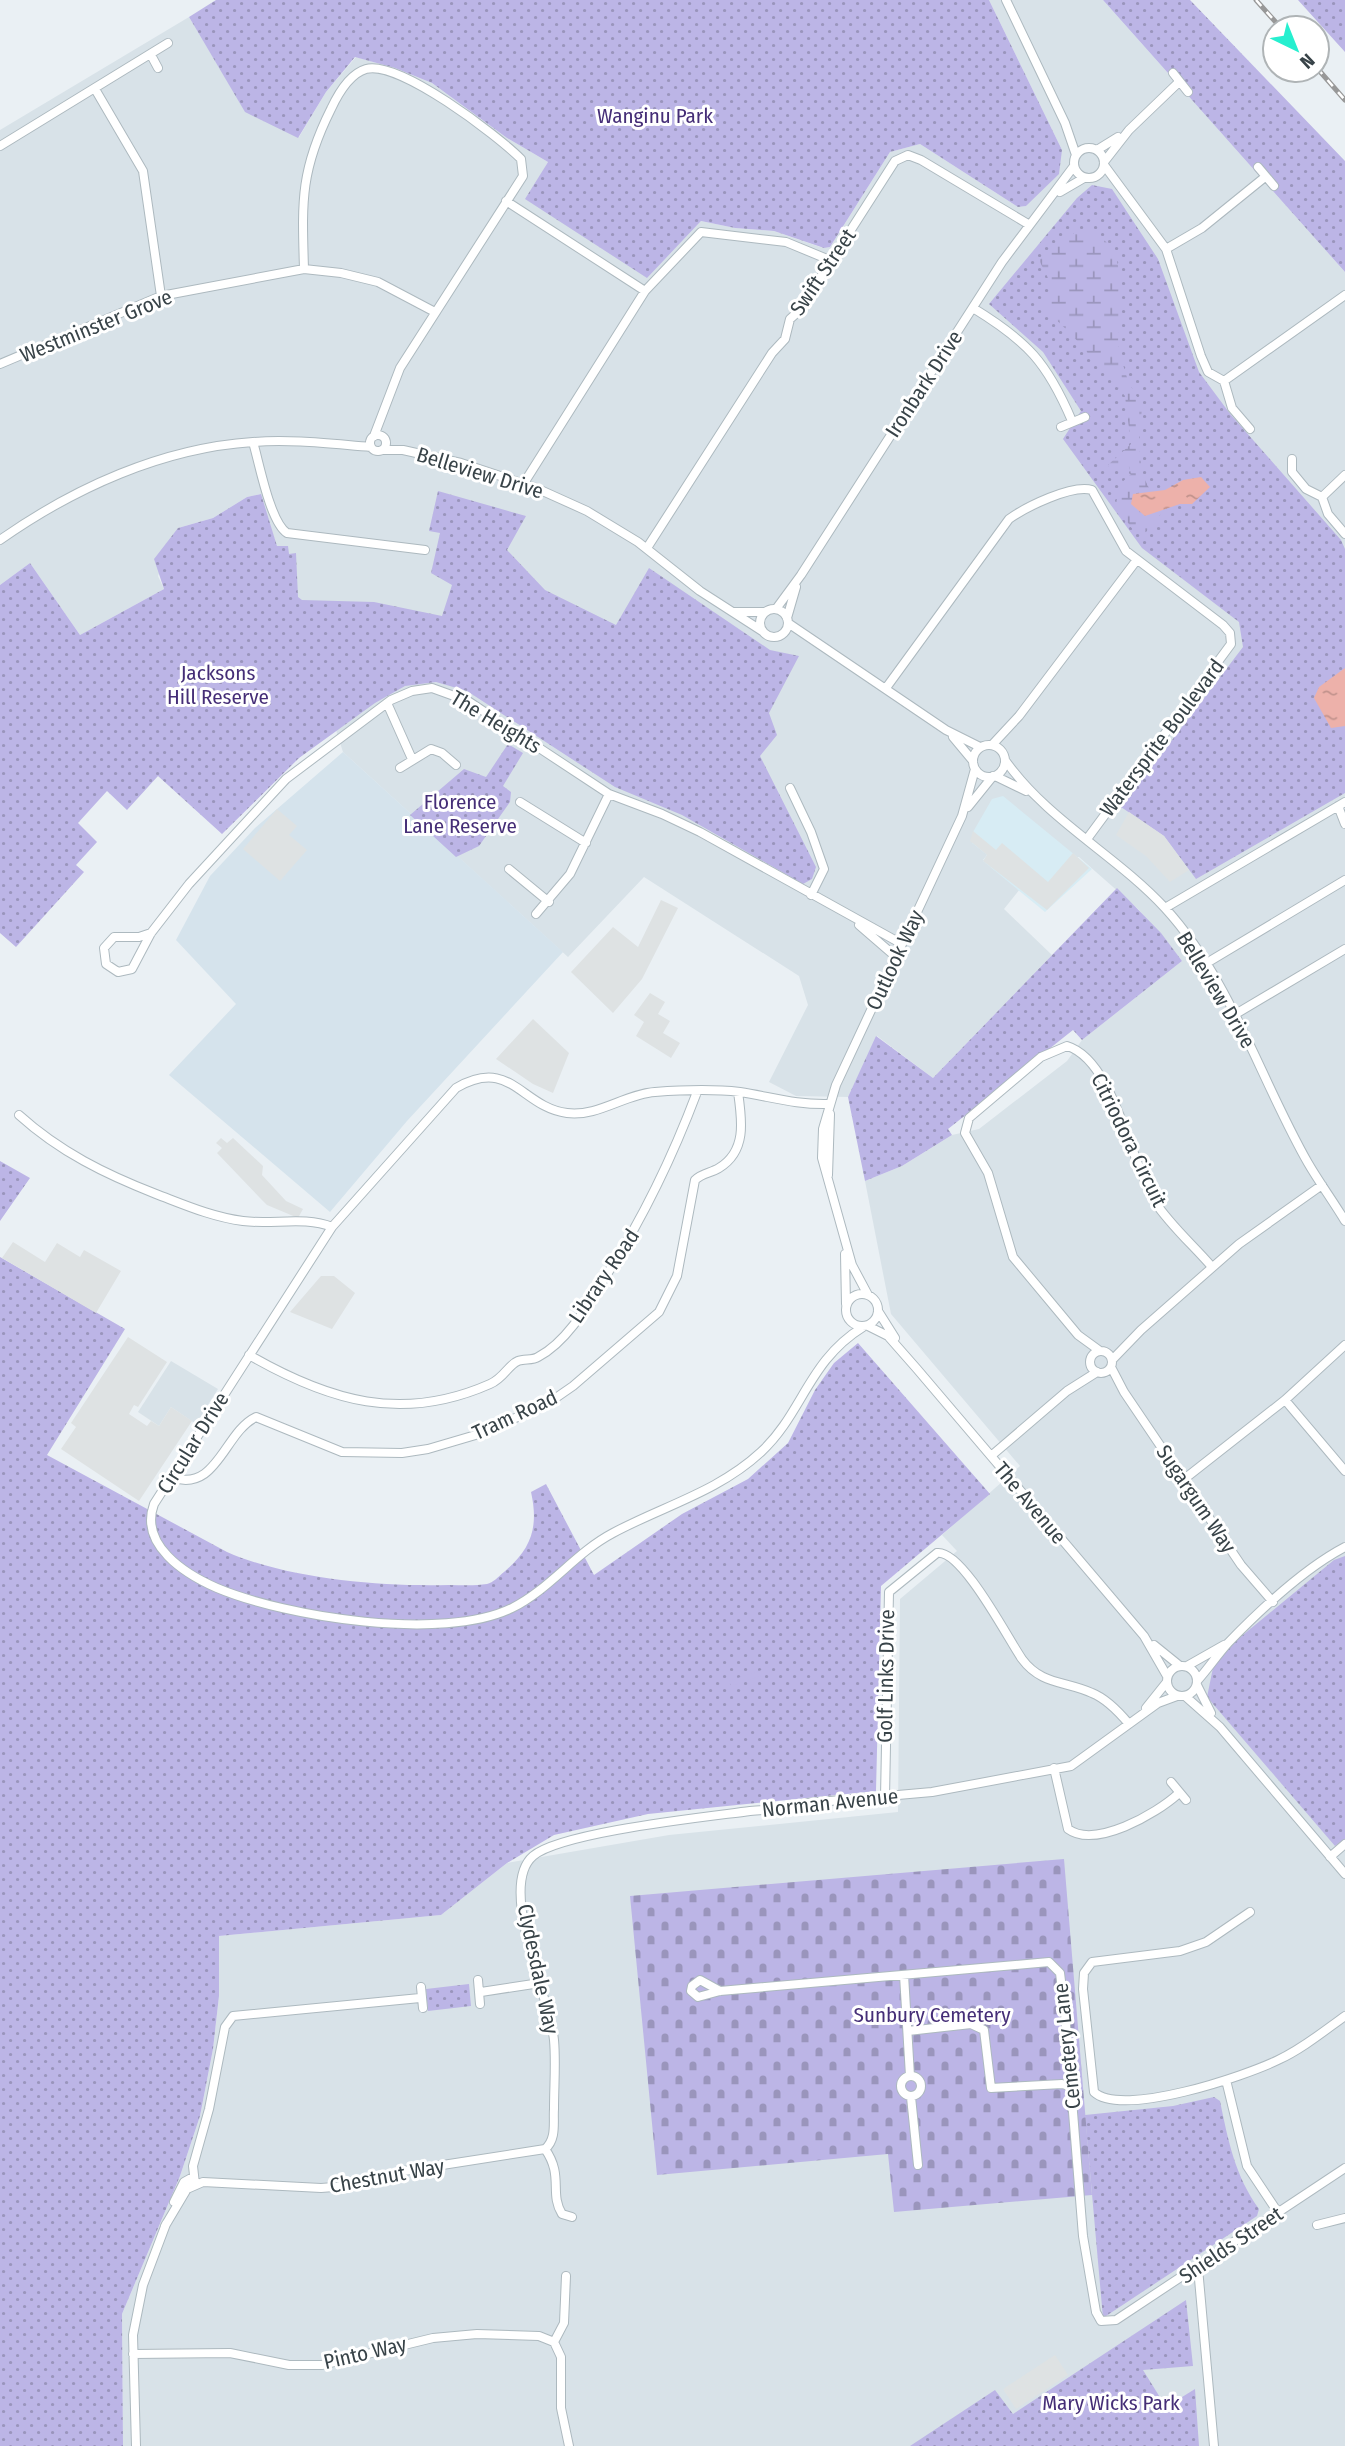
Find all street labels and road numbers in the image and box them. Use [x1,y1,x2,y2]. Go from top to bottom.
street label: Swift Street [784,223,862,320]
street label: Westminster Grove [16,284,176,368]
street label: Ironbark Drive [880,326,968,442]
street label: Belleview Drive [413,441,547,505]
street label: Watersprite Boulevard [1094,654,1230,822]
street label: The Heights [446,685,546,759]
street label: Outlook Way [860,905,930,1014]
street label: Belleview Drive [1171,927,1261,1053]
street label: Citriodora Circuit [1085,1069,1173,1211]
street label: Library Road [563,1224,645,1328]
street label: Tram Road [468,1384,562,1446]
street label: Circular Drive [152,1387,234,1499]
street label: Sugargum Way [1150,1440,1242,1558]
street label: The Avenue [988,1457,1072,1549]
street label: Golf Links Drive [872,1609,900,1743]
street label: Norman Avenue [761,1783,899,1823]
street label: Clydesdale Way [512,1902,565,2037]
street label: Cemetery Lane [1047,1982,1087,2110]
street label: Chestnut Way [328,2153,447,2199]
street label: Shields Street [1174,2201,1288,2289]
street label: Pinto Way [321,2331,410,2375]

